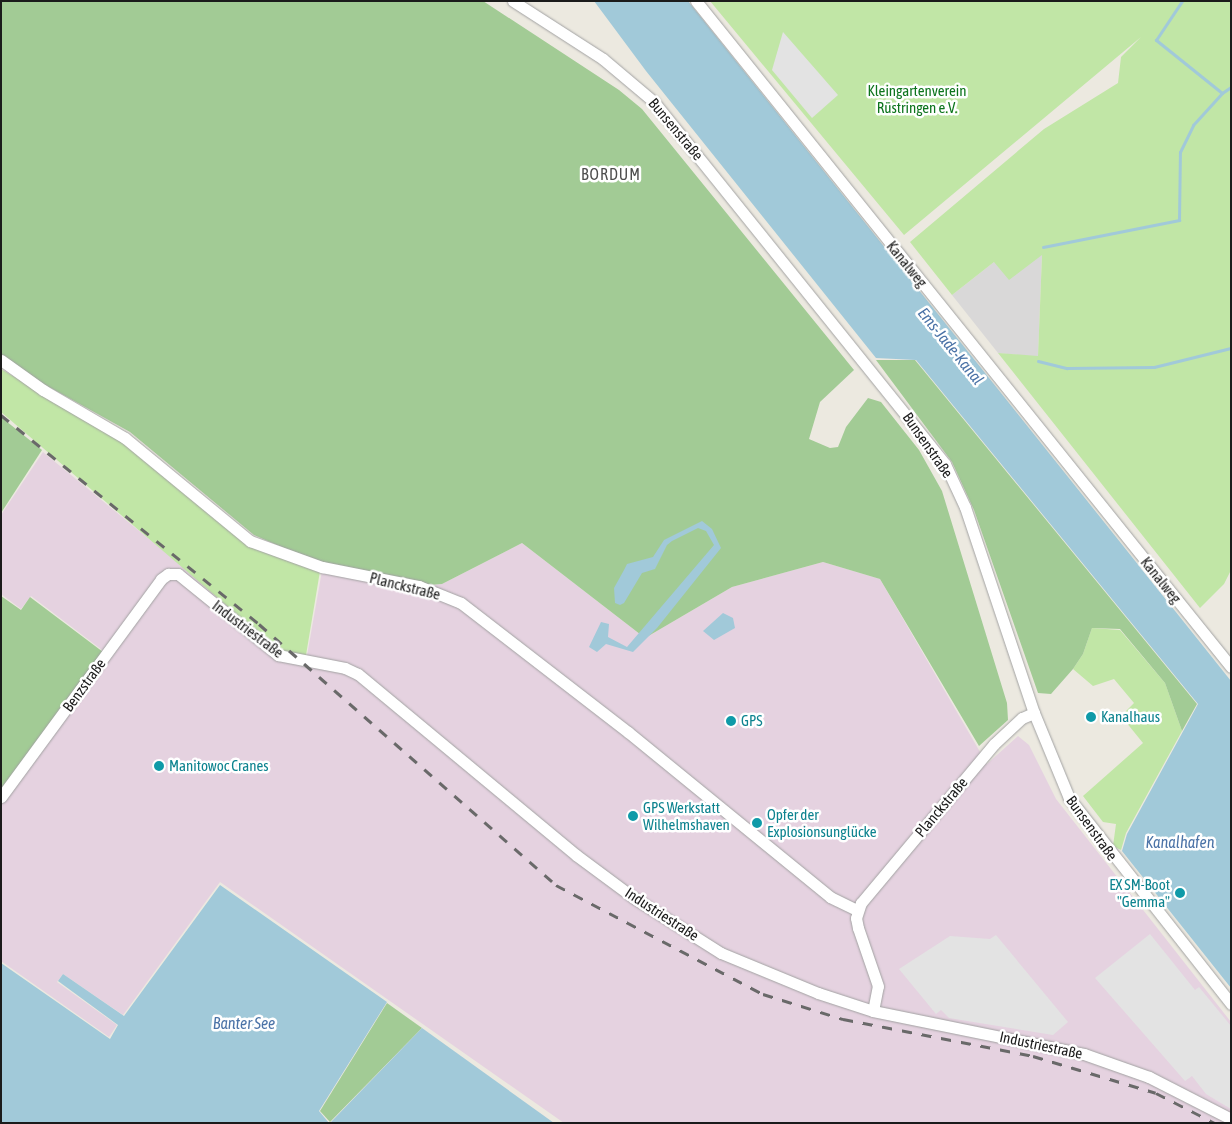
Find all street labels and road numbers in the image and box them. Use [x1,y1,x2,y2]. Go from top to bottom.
street label: Bunsenstraße [645,94,707,164]
street label: Kanalweg [883,237,931,291]
street label: Bunsenstraße [899,409,957,481]
street label: Kanalweg [1137,553,1185,607]
street label: Planckstraße [368,569,442,603]
street label: Industriestraße [209,596,287,662]
street label: Benzstraße [59,655,109,715]
street label: Planckstraße [911,774,971,840]
street label: Bunsenstraße [1063,792,1121,864]
street label: Industriestraße [622,883,702,945]
street label: Industriestraße [998,1027,1084,1063]

